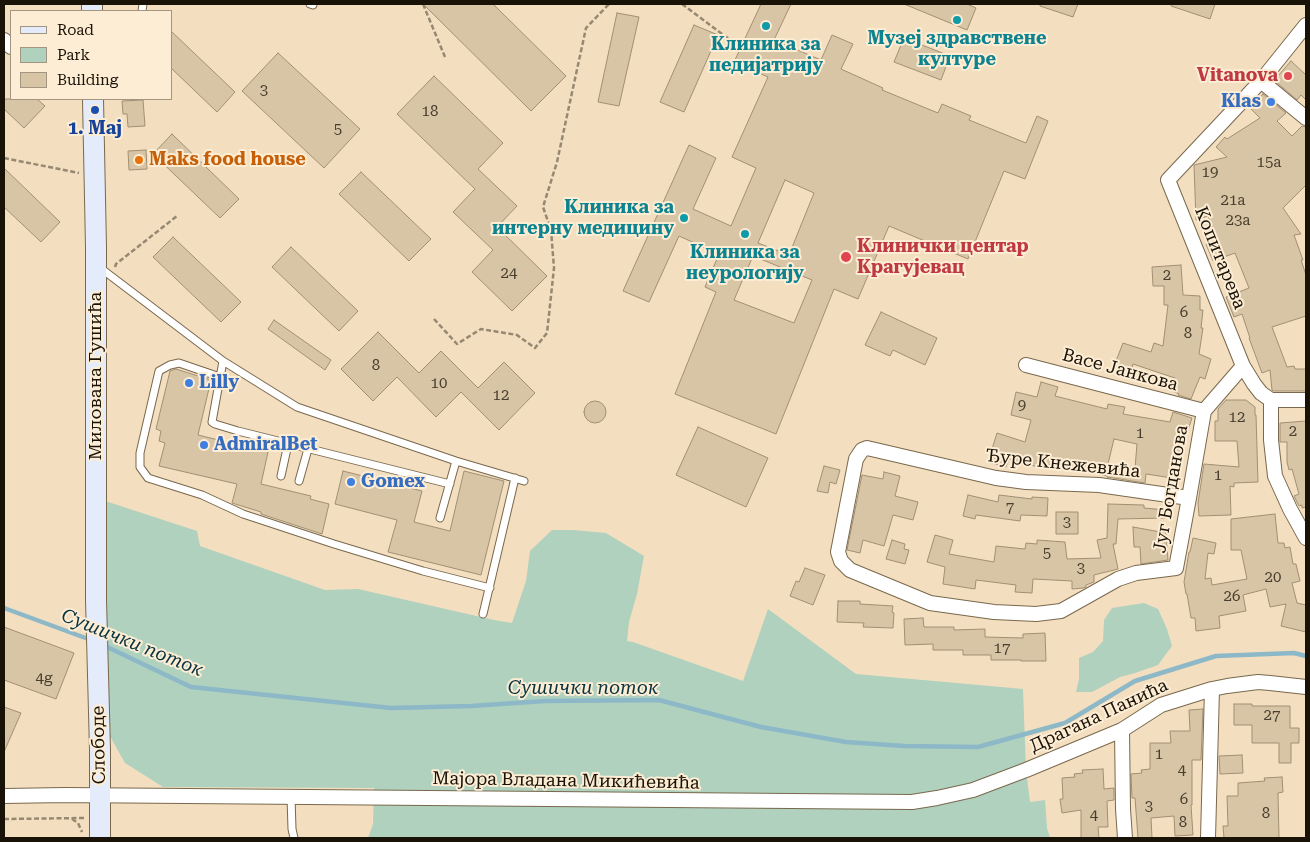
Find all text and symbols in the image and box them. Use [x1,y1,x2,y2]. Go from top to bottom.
legend [10,10,172,100]
marker: Музеј здравствене културе [951,14,963,26]
marker: Клиника за педијатрију [760,20,772,32]
text: Road [57,21,94,39]
place label: Музеј здравствене културе [867,28,1047,70]
place label: Клиника за педијатрију [709,34,823,76]
text: Park [57,46,90,64]
place label: Vitanova [1197,65,1278,87]
marker: Vitanova [1282,70,1294,82]
text: Building [57,71,118,89]
house number: 3 [260,82,268,100]
place label: Klas [1221,91,1261,113]
marker: Klas [1265,96,1277,108]
house number: 18 [422,103,438,121]
marker: 1. Мај [89,104,101,116]
place label: 1. Мај [68,118,122,140]
house number: 5 [334,121,342,139]
place label: Maks food house [149,149,306,171]
marker: Maks food house [133,154,145,166]
house number: 15a [1257,154,1281,172]
house number: 19 [1202,164,1218,182]
house number: 21a [1221,192,1245,210]
place label: Клиника за интерну медицину [492,197,674,240]
street label: Копитарева [1190,204,1250,312]
marker: Клиника за интерну медицину [678,212,690,224]
house number: 23a [1226,212,1250,230]
marker: Клиника за неурологију [739,228,751,240]
place label: Клинички центар Крагујевац [857,236,1029,278]
place label: Клиника за неурологију [686,242,804,284]
marker: Клинички центар Крагујевац [839,250,853,264]
house number: 24 [501,265,517,283]
house number: 2 [1163,267,1171,285]
street label: Милована Гушића [85,292,107,460]
house number: 6 [1180,304,1188,322]
house number: 8 [1184,325,1192,343]
street label: Васе Јанкова [1060,344,1180,396]
house number: 8 [372,357,380,375]
place label: Lilly [199,372,239,394]
house number: 10 [431,375,447,393]
marker: Lilly [183,377,195,389]
house number: 12 [493,387,509,405]
house number: 9 [1018,397,1026,415]
house number: 12 [1229,409,1245,427]
street label: Југ Богданова [1149,423,1193,555]
house number: 2 [1289,423,1297,441]
house number: 1 [1136,425,1144,443]
place label: AdmiralBet [214,434,318,456]
marker: AdmiralBet [198,439,210,451]
street label: Ђуре Кнежевића [985,445,1141,483]
house number: 1 [1214,467,1222,485]
place label: Gomex [361,471,425,493]
marker: Gomex [345,476,357,488]
house number: 7 [1006,499,1014,517]
house number: 3 [1063,514,1071,532]
house number: 5 [1043,545,1051,563]
house number: 3 [1077,560,1085,578]
house number: 20 [1265,569,1281,587]
house number: 26 [1224,588,1240,606]
water label: Сушички поток [58,604,206,682]
house number: 17 [994,640,1010,658]
house number: 4g [36,670,52,688]
street label: Драгана Панића [1027,675,1171,757]
water label: Сушички поток [508,677,658,699]
street label: Слободе [88,705,110,785]
house number: 27 [1264,707,1280,725]
house number: 1 [1155,746,1163,764]
house number: 4 [1178,762,1186,780]
street label: Мајора Владана Микићевића [432,768,700,794]
house number: 6 [1180,791,1188,809]
house number: 3 [1145,798,1153,816]
house number: 8 [1262,805,1270,823]
house number: 4 [1090,807,1098,825]
house number: 8 [1179,814,1187,832]

